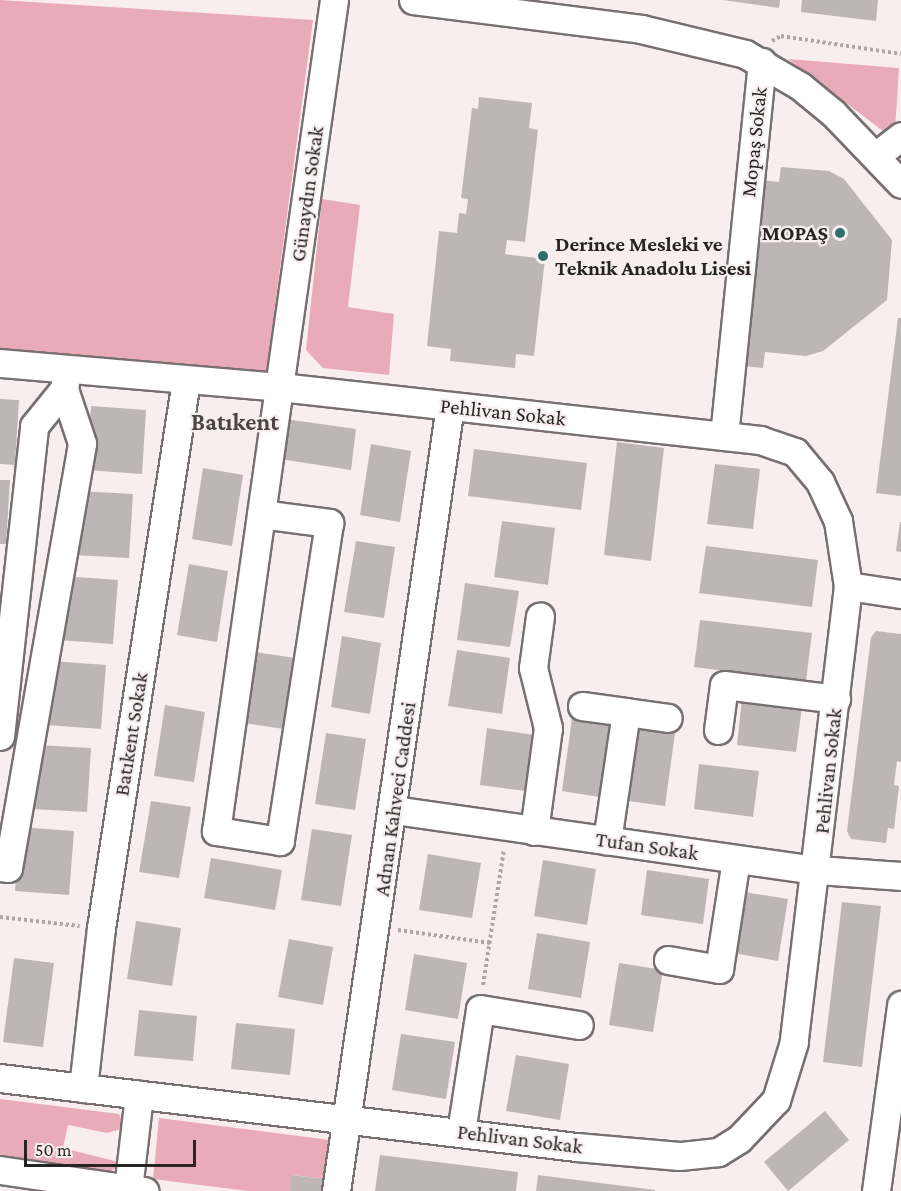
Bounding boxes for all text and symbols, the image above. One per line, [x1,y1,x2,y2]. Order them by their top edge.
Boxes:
street label: Mopaş Sokak [736,86,772,198]
street label: Günaydın Sokak [285,125,329,263]
place label: MOPAŞ [762,220,828,246]
marker: MOPAŞ [833,226,847,240]
place label: Derince Mesleki ve Teknik Anadolu Lisesi [555,231,751,281]
marker: Derince Mesleki ve Teknik Anadolu Lisesi [536,249,550,263]
street label: Pehlivan Sokak [439,393,567,431]
district label: Batıkent [191,408,279,436]
street label: Batıkent Sokak [109,670,153,798]
street label: Adnan Kahveci Caddesi [369,700,421,898]
street label: Pehlivan Sokak [809,707,847,835]
street label: Tufan Sokak [594,826,700,866]
street label: Pehlivan Sokak [456,1119,584,1159]
scale bar [27,1128,200,1166]
text: 50 m [35,1140,72,1160]

